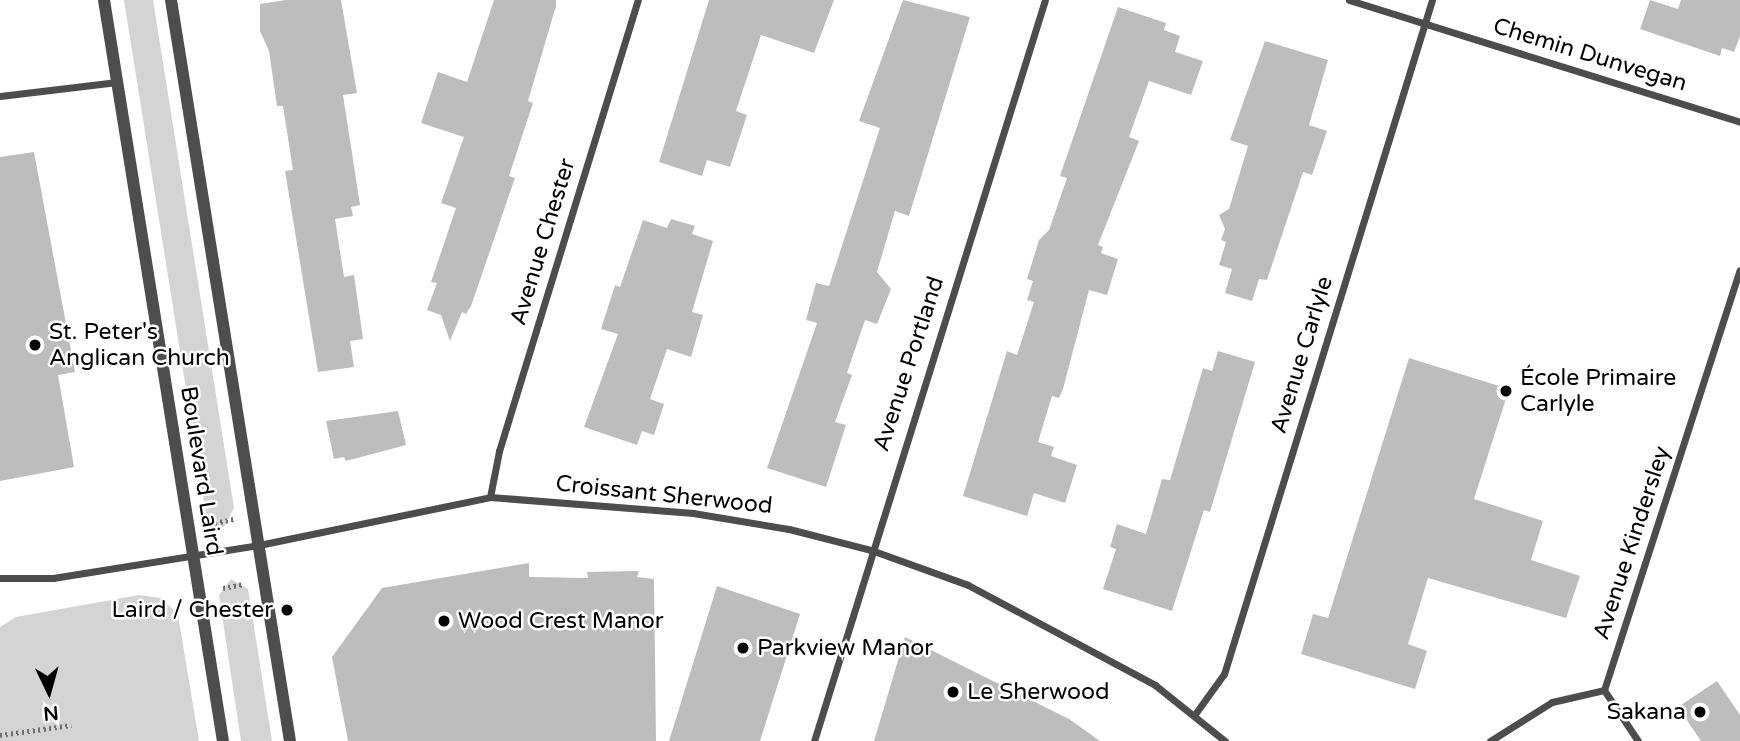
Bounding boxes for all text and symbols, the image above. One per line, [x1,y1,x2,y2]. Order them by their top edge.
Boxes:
street label: Chemin Dunvegan [1490,12,1690,98]
street label: Avenue Chester [505,155,581,329]
street label: Avenue Portland [868,273,950,455]
street label: Avenue Carlyle [1265,273,1339,437]
place label: St. Peter's Anglican Church [49,318,230,372]
marker: St. Peter's Anglican Church [27,337,43,353]
place label: École Primaire Carlyle [1520,364,1676,418]
marker: École Primaire Carlyle [1498,383,1514,399]
street label: Boulevard Laird [174,384,228,558]
street label: Avenue Kindersley [1588,443,1676,643]
street label: Croissant Sherwood [554,470,774,520]
place label: Laird / Chester [112,596,273,624]
marker: Laird / Chester [279,602,295,618]
place label: Wood Crest Manor [458,607,664,635]
marker: Wood Crest Manor [436,613,452,629]
place label: Parkview Manor [757,634,933,662]
marker: Parkview Manor [735,640,751,656]
north arrow [14,657,84,727]
place label: Le Sherwood [967,678,1110,706]
marker: Le Sherwood [945,684,961,700]
place label: Sakana [1607,698,1686,726]
text: N [42,701,59,725]
marker: Sakana [1692,704,1708,720]

